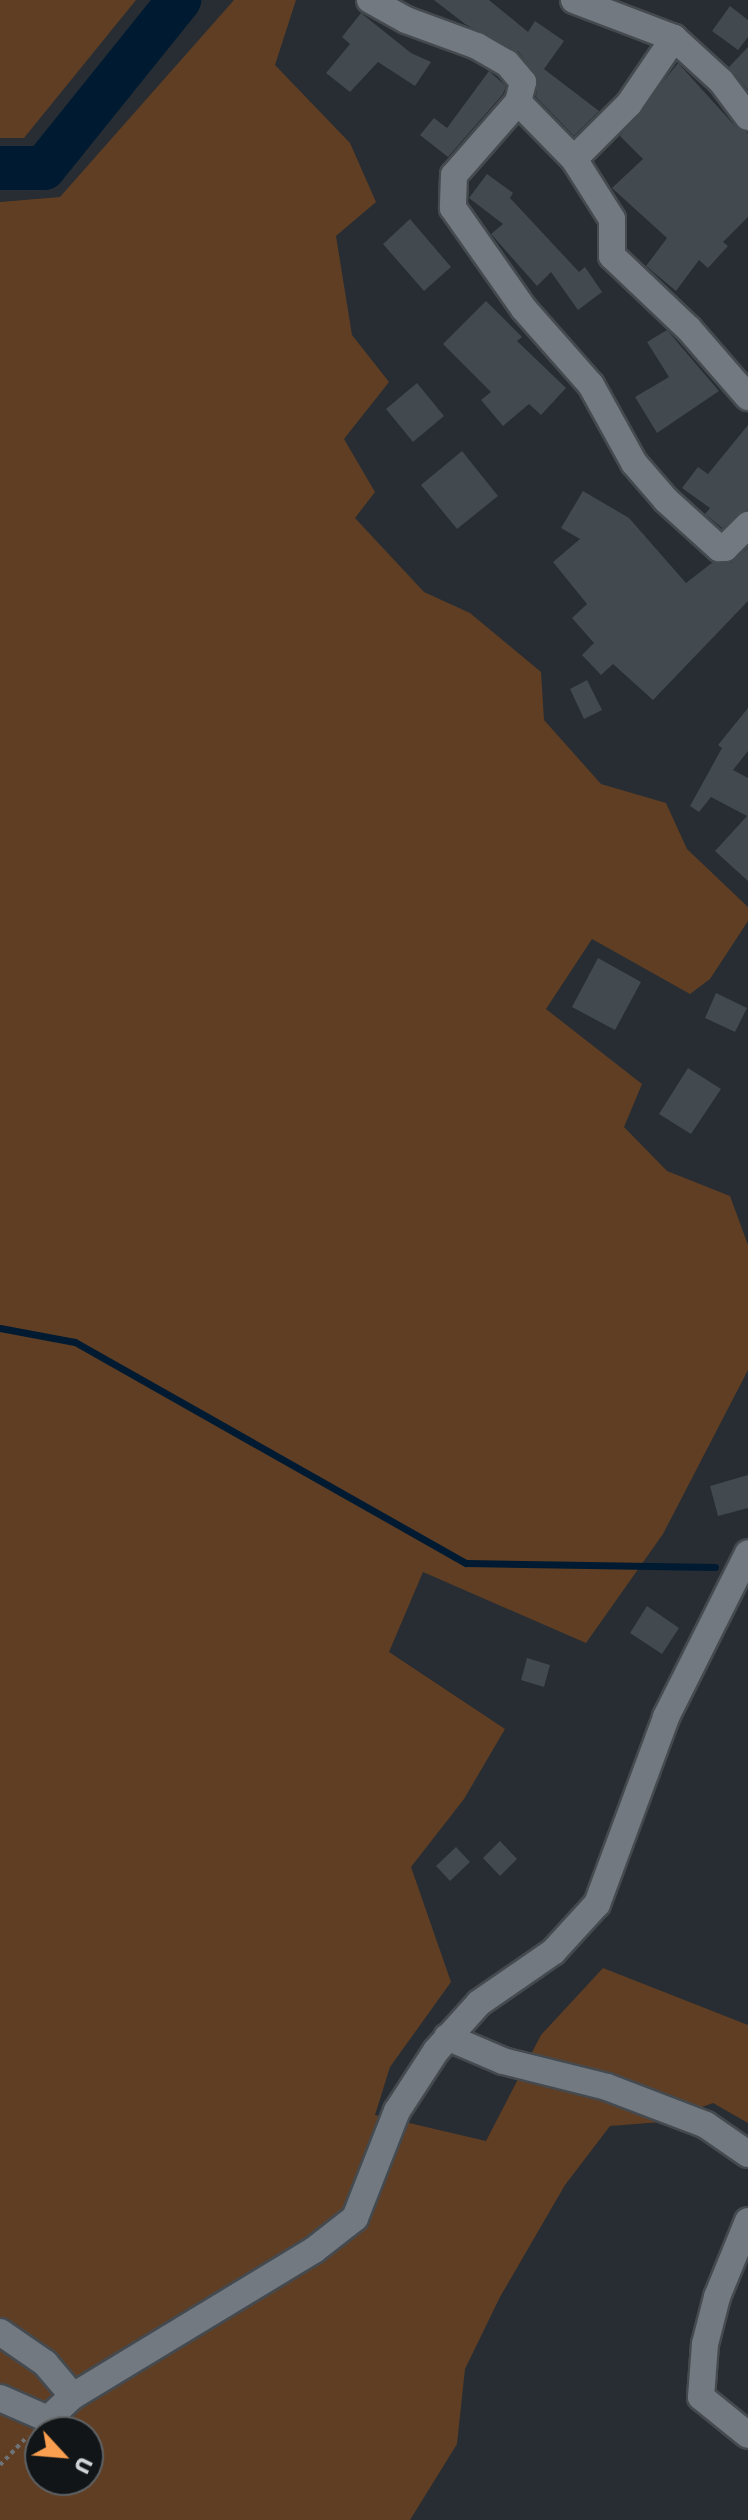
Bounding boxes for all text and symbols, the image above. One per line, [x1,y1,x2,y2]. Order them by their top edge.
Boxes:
north arrow [24,2416,104,2496]
text: U [66,2452,102,2480]

